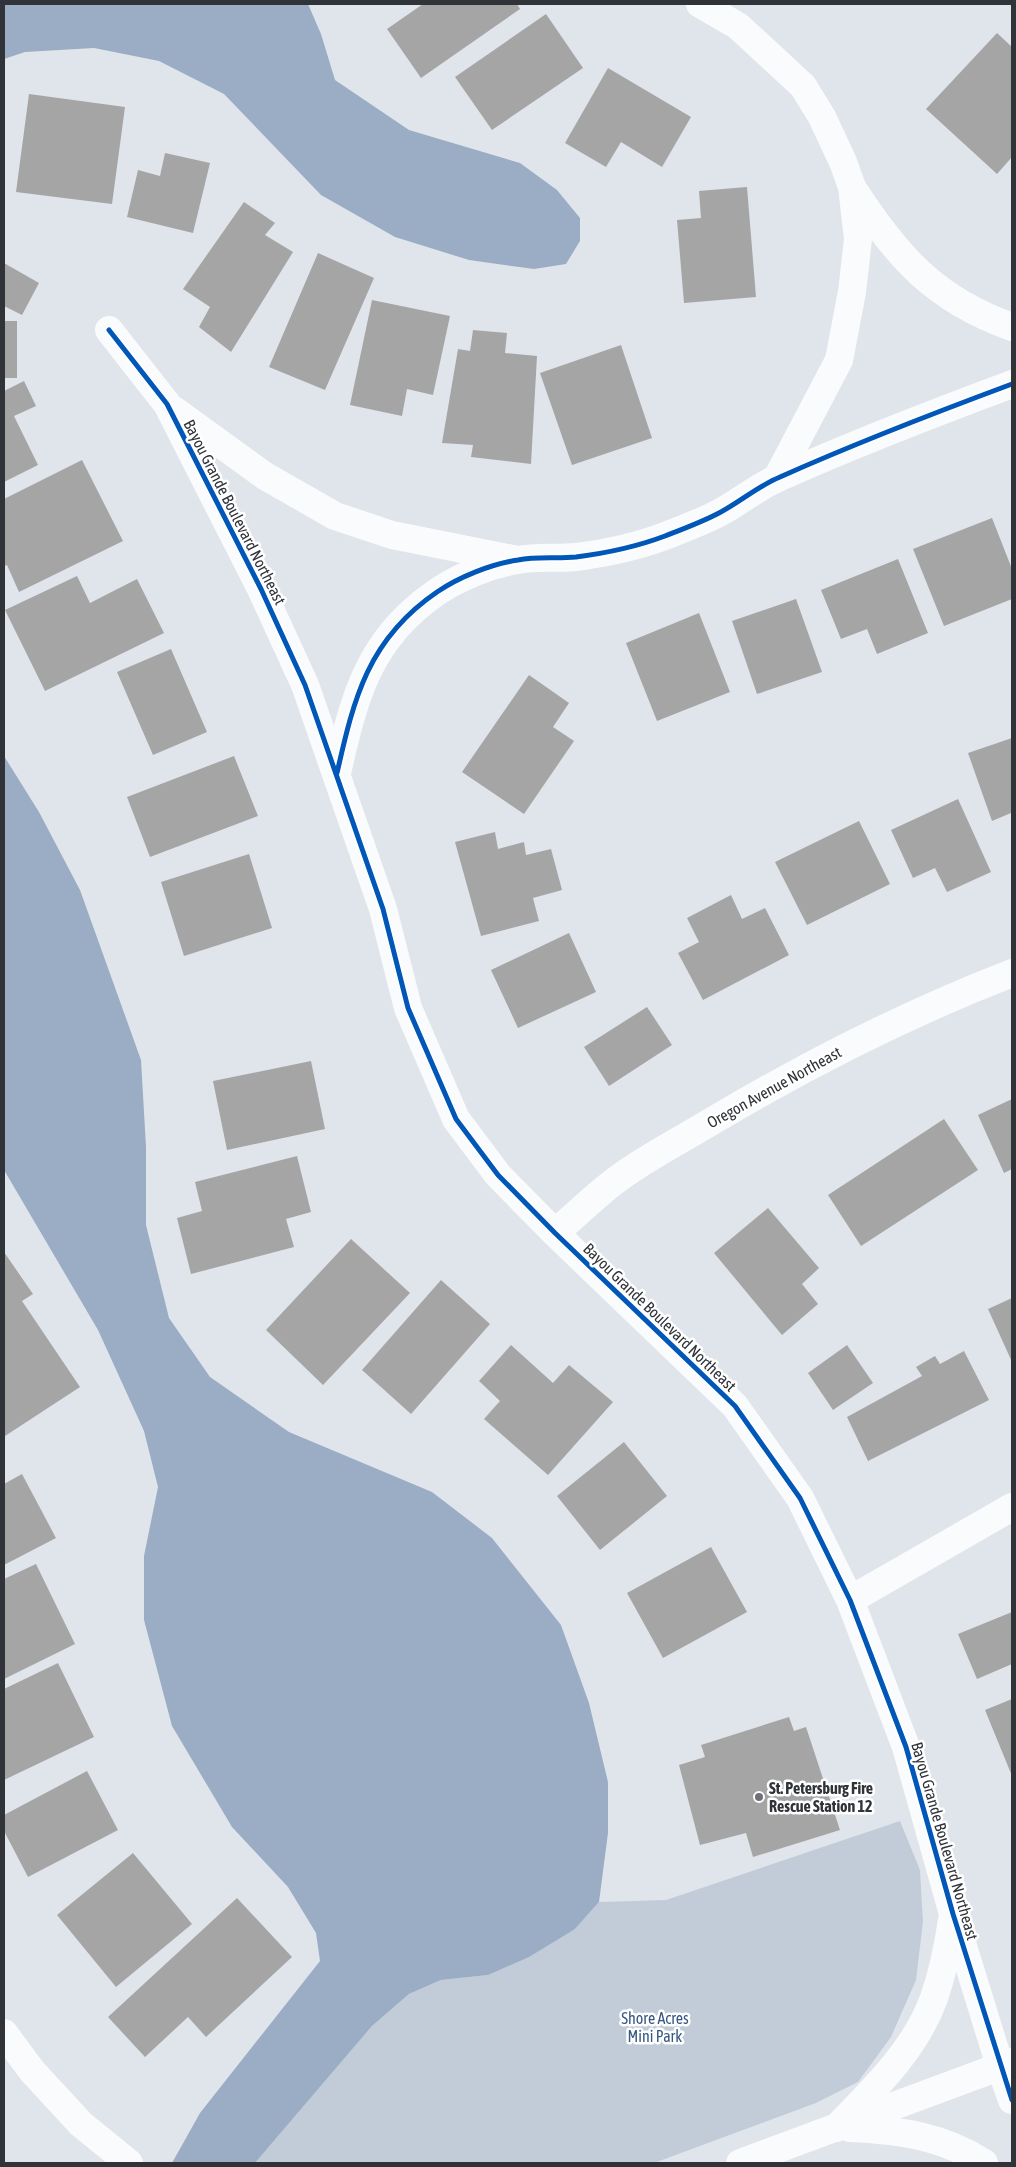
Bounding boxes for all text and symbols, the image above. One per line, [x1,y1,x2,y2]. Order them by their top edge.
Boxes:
street label: Bayou Grande Boulevard Northeast [179,416,290,608]
street label: Oregon Avenue Northeast [704,1042,845,1132]
street label: Bayou Grande Boulevard Northeast [579,1239,740,1396]
street label: Bayou Grande Boulevard Northeast [907,1740,982,1943]
place label: St. Petersburg Fire Rescue Station 12 [769,1779,873,1815]
marker: St. Petersburg Fire Rescue Station 12 [753,1791,765,1803]
park label: Shore Acres Mini Park [621,2009,689,2045]

